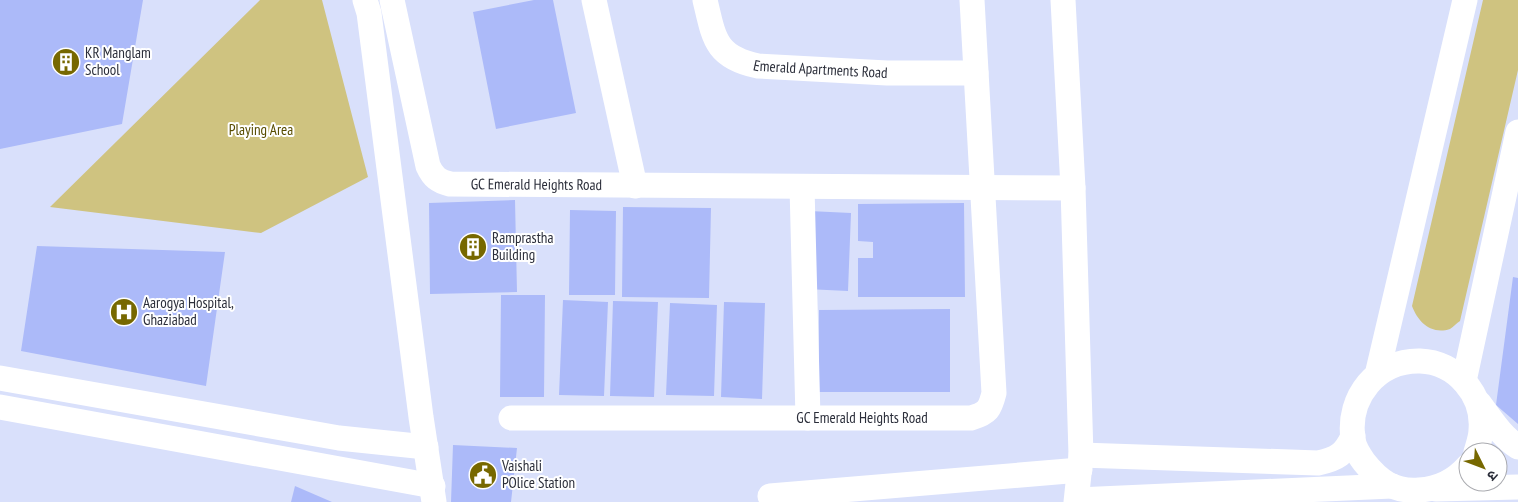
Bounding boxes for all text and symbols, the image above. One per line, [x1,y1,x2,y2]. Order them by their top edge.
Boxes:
place label: KR Manglam School [85,43,151,79]
building icon: KR Manglam School [51,47,81,77]
street label: Emerald Apartments Road [752,55,888,82]
park label: Playing Area [229,120,293,139]
street label: GC Emerald Heights Road [471,174,602,194]
place label: Ramprastha Building [492,228,553,264]
building icon: Ramprastha Building [458,232,488,262]
place label: Aarogya Hospital, Ghaziabad [143,293,234,329]
hospital icon: Aarogya Hospital, Ghaziabad [109,297,139,327]
street label: GC Emerald Heights Road [796,408,928,427]
north arrow [1458,442,1508,492]
place label: Vaishali POlice Station [501,456,575,492]
public building icon: Vaishali POlice Station [468,460,498,490]
text: उ [1483,467,1502,485]

